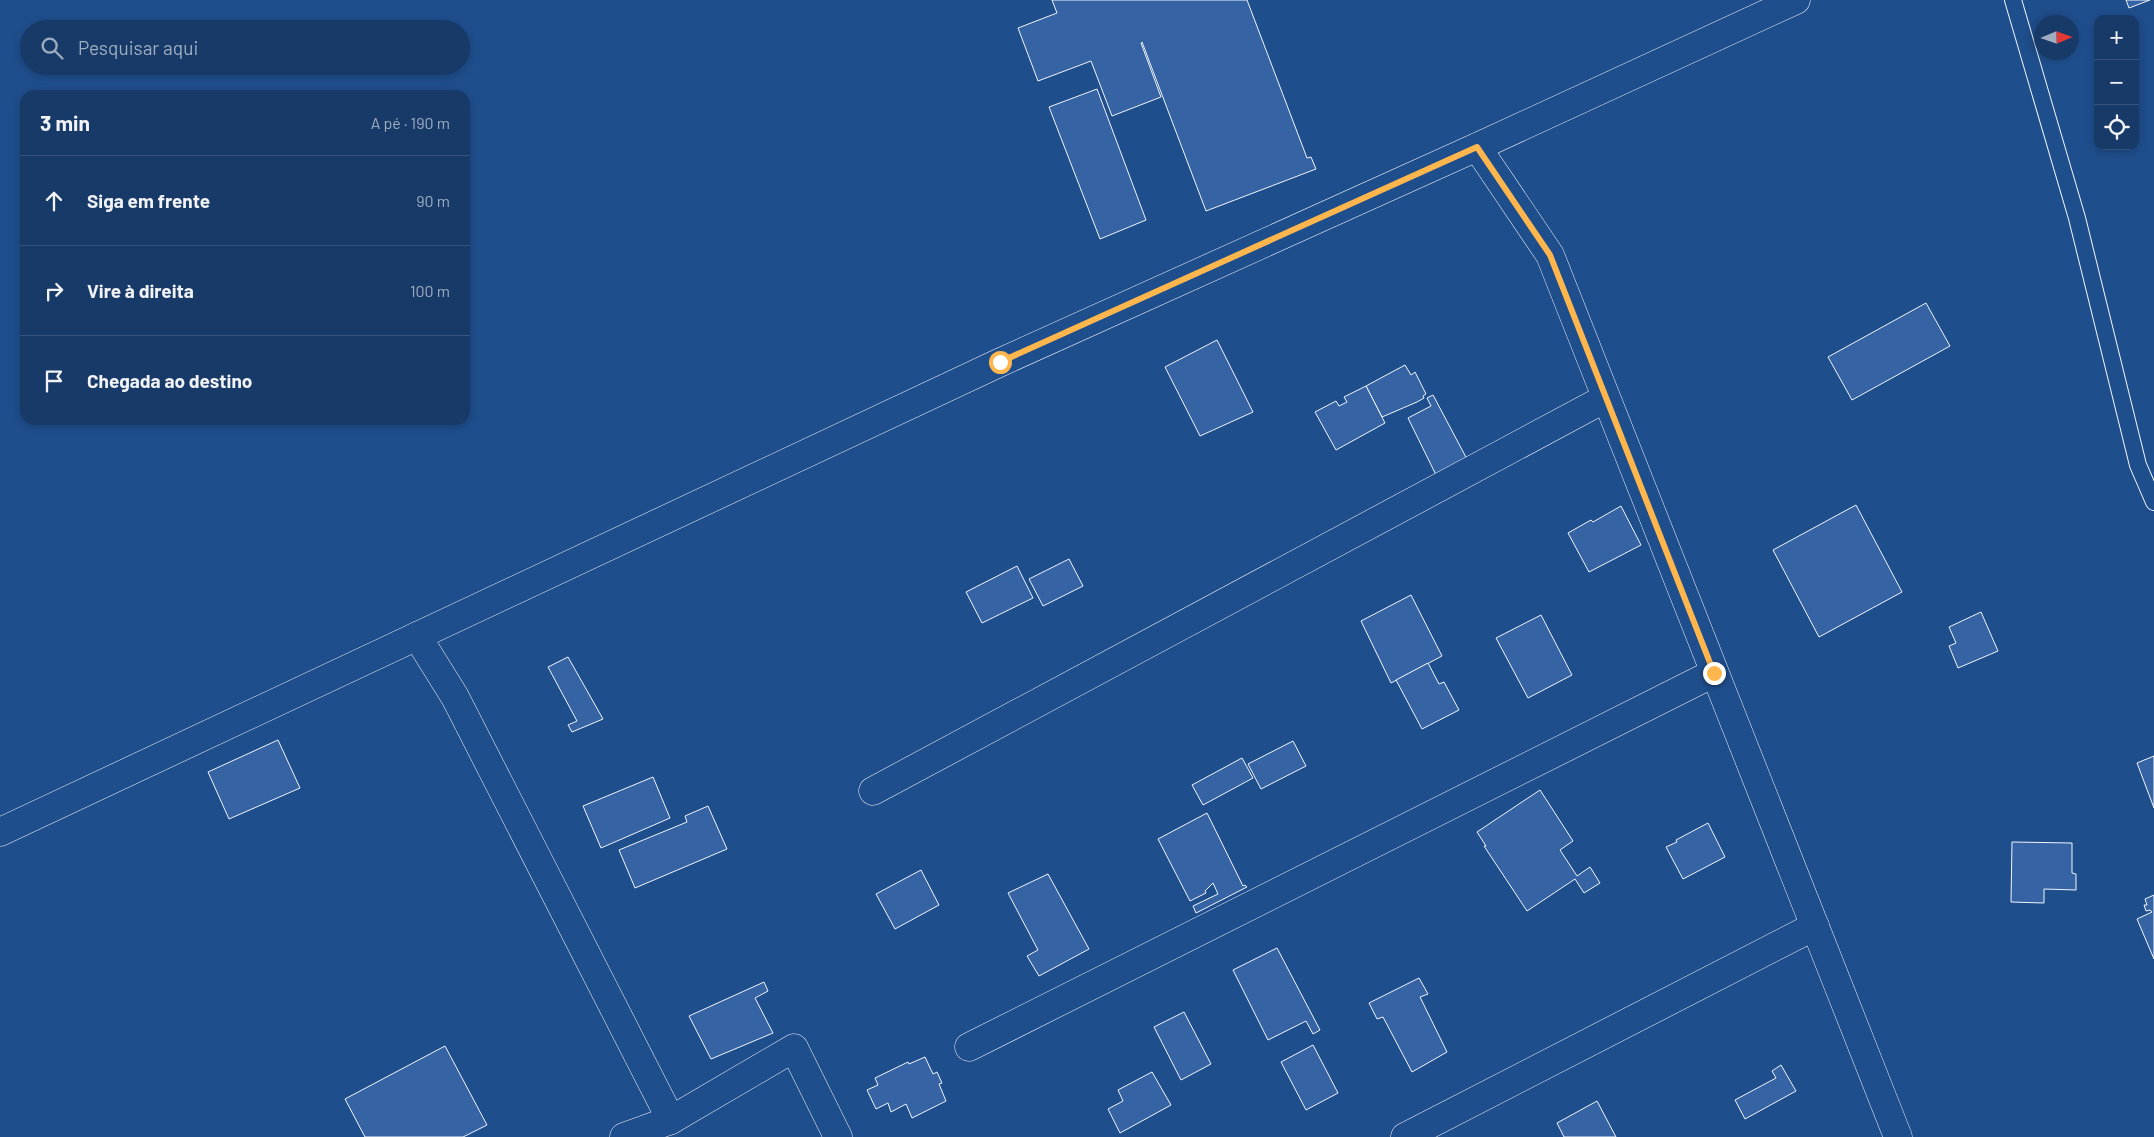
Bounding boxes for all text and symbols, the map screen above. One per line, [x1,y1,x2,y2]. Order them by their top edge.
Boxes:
north arrow [2034,15,2079,60]
map controls [2094,15,2139,150]
button: + [2094,15,2139,60]
search box [20,20,470,75]
icon: search [38,34,66,62]
text: Pesquisar aqui [78,36,198,59]
button: − [2094,60,2139,105]
button: locate [2094,105,2139,150]
text: 3 min [40,110,90,135]
text: A pé · 190 m [371,113,450,132]
icon: ahead [40,187,68,215]
text: Siga em frente [87,189,210,212]
text: 90 m [416,191,450,210]
icon: right [40,277,68,305]
text: Vire à direita [87,279,194,302]
text: 100 m [410,281,450,300]
route start [989,351,1012,374]
icon: arrive [40,367,68,395]
text: Chegada ao destino [87,369,252,392]
route end [1703,662,1726,685]

